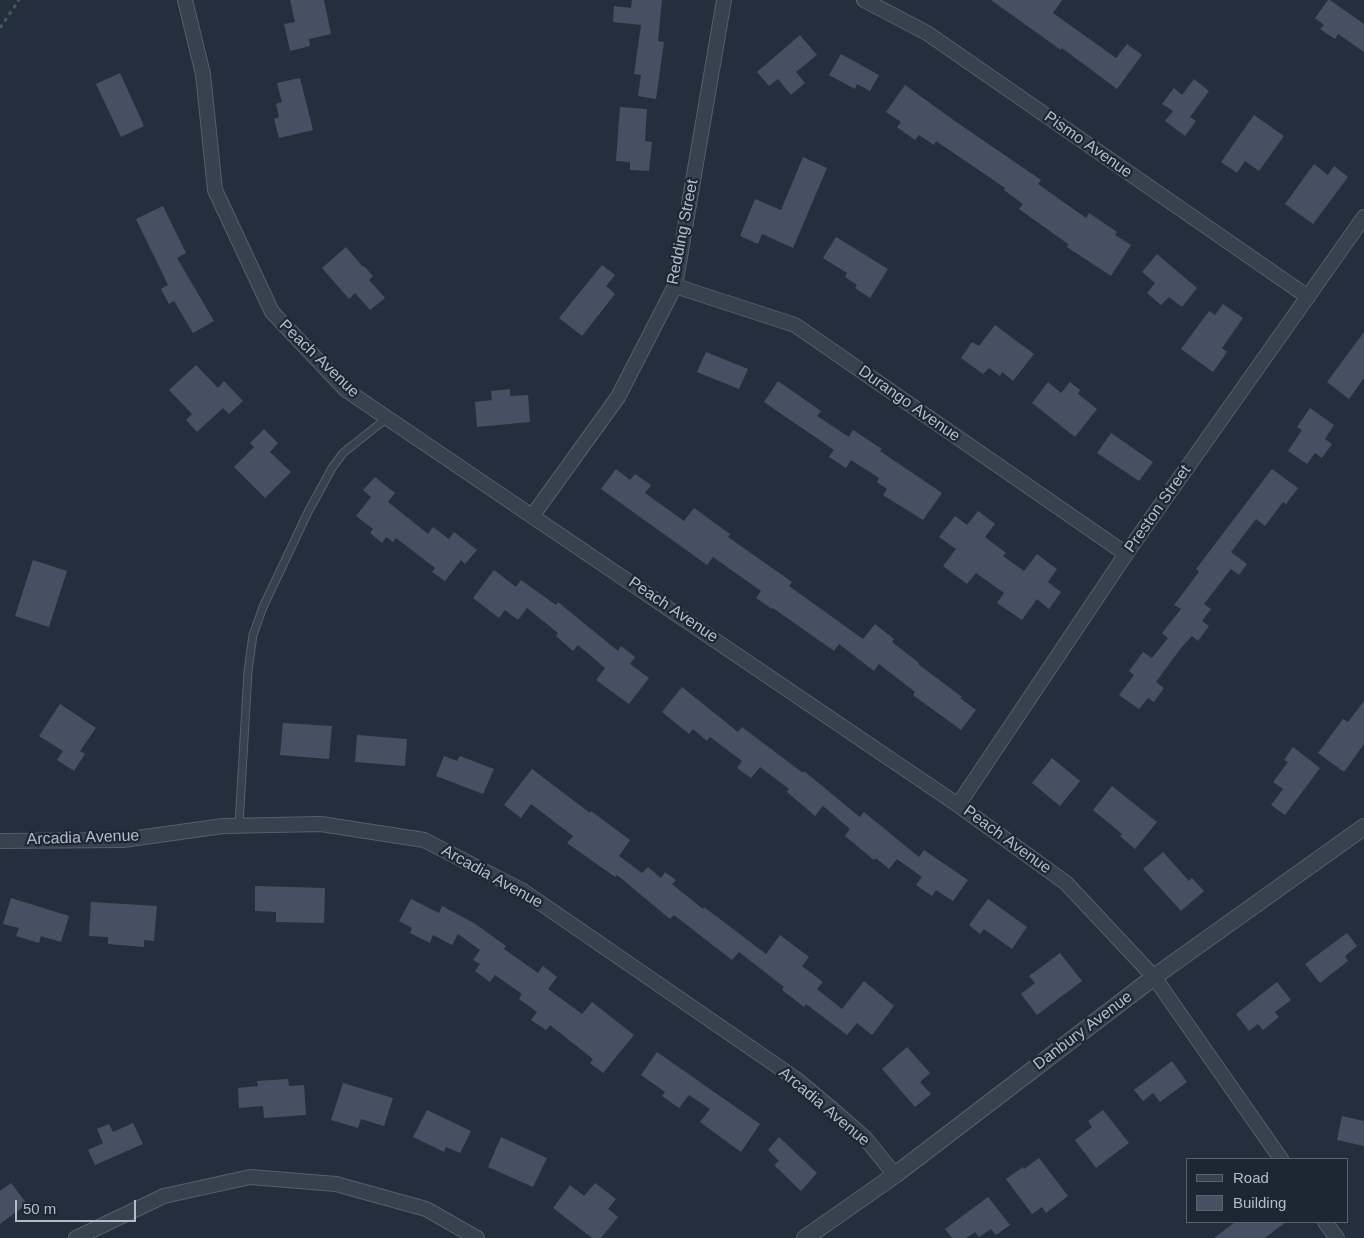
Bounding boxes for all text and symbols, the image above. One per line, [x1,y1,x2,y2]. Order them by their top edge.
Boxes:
street label: Pismo Avenue [1040,108,1136,182]
street label: Redding Street [663,178,703,286]
street label: Peach Avenue [275,316,363,402]
street label: Durango Avenue [854,362,964,446]
street label: Preston Street [1121,462,1195,556]
street label: Peach Avenue [625,573,721,647]
street label: Peach Avenue [959,802,1055,878]
street label: Arcadia Avenue [26,826,140,850]
street label: Arcadia Avenue [438,841,546,913]
street label: Danbury Avenue [1030,988,1136,1074]
street label: Arcadia Avenue [775,1063,873,1151]
legend [1186,1158,1349,1223]
text: Road [1233,1169,1269,1186]
scale bar [18,1190,139,1222]
text: Building [1233,1194,1286,1211]
text: 50 m [23,1200,56,1217]

